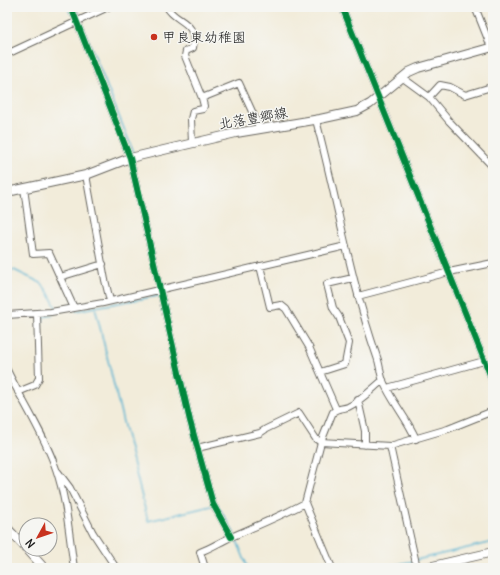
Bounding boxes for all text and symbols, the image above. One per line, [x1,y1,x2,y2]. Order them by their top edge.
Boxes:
place label: 甲良東幼稚園 [162,28,246,46]
marker: 甲良東幼稚園 [149,32,159,42]
street label: 北落豊郷線 [217,103,289,133]
north arrow [18,517,58,557]
text: N [23,536,38,551]

